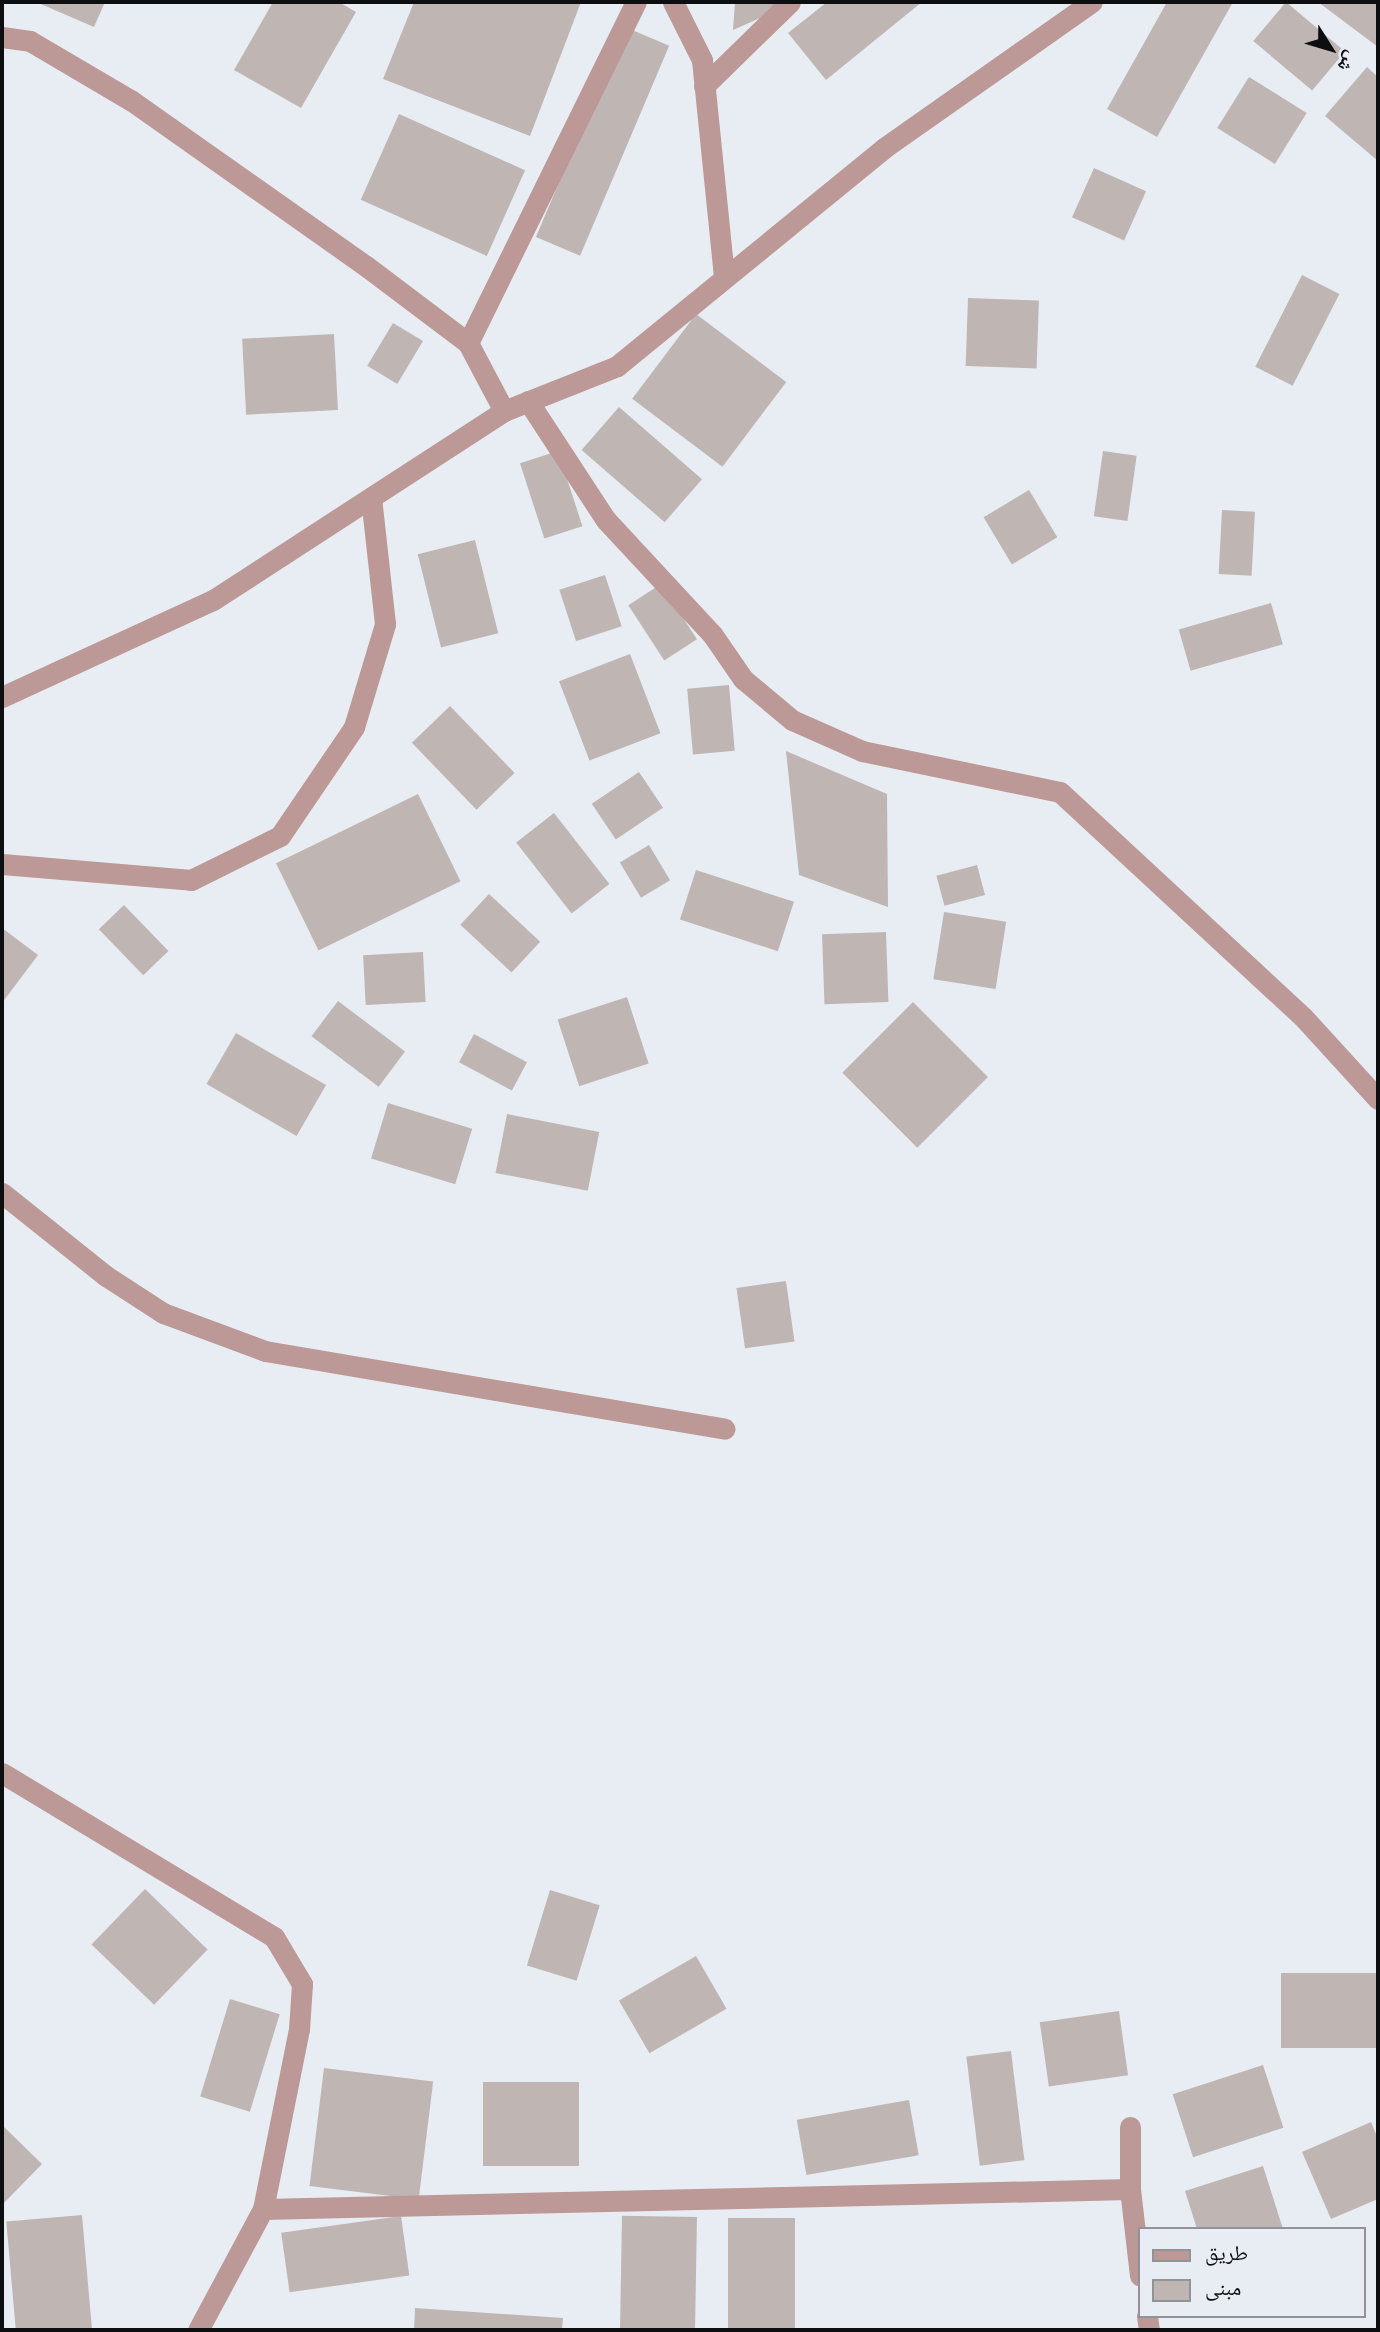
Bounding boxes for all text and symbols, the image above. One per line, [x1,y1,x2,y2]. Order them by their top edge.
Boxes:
north arrow [1296,14,1366,84]
text: ش [1333,47,1363,77]
legend [1138,2227,1366,2318]
text: طريق [1205,2240,1248,2266]
text: مبنى [1205,2275,1241,2301]

